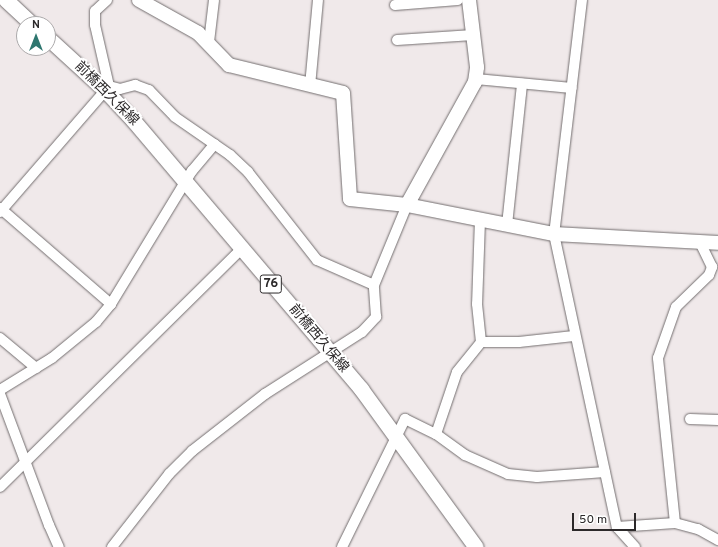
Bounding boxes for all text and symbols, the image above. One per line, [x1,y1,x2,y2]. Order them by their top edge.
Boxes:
north arrow [16,16,56,56]
text: N [32,18,40,32]
street label: 前橋西久保線 [70,58,142,130]
road number: 76 [259,273,283,295]
street label: 前橋西久保線 [285,301,351,377]
scale bar [574,505,638,531]
text: 50 m [579,512,607,528]

